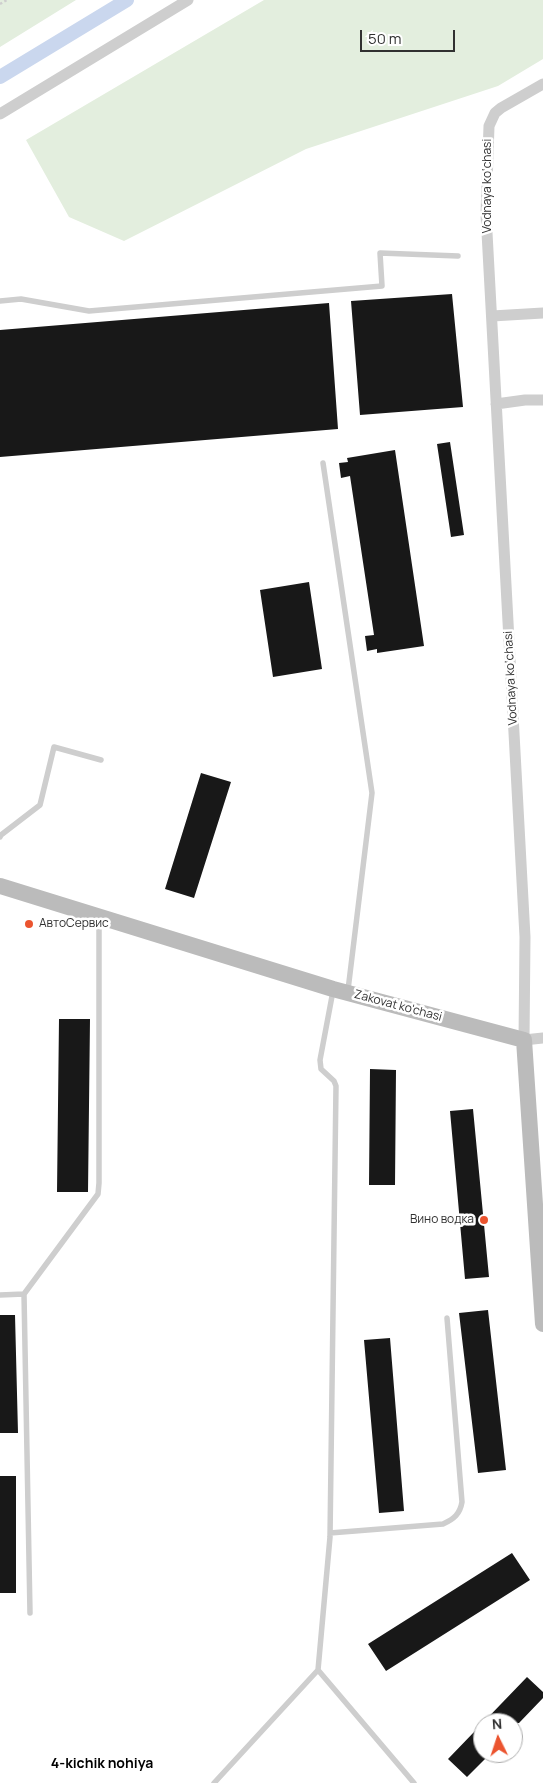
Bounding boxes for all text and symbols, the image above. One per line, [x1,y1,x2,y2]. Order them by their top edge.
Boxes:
scale bar [363,20,458,52]
text: 50 m [368,28,402,49]
street label: Vodnaya ko‘chasi [481,139,495,233]
street label: Vodnaya ko‘chasi [501,630,521,726]
place label: АвтоСервис [39,917,109,931]
marker: АвтоСервис [23,918,35,930]
street label: Zakovat ko'chasi [353,987,443,1025]
place label: Вино водка [410,1213,474,1227]
marker: Вино водка [478,1214,490,1226]
north arrow [473,1713,523,1763]
text: N [491,1714,503,1733]
district label: 4-kichik nohiya [51,1756,153,1772]

